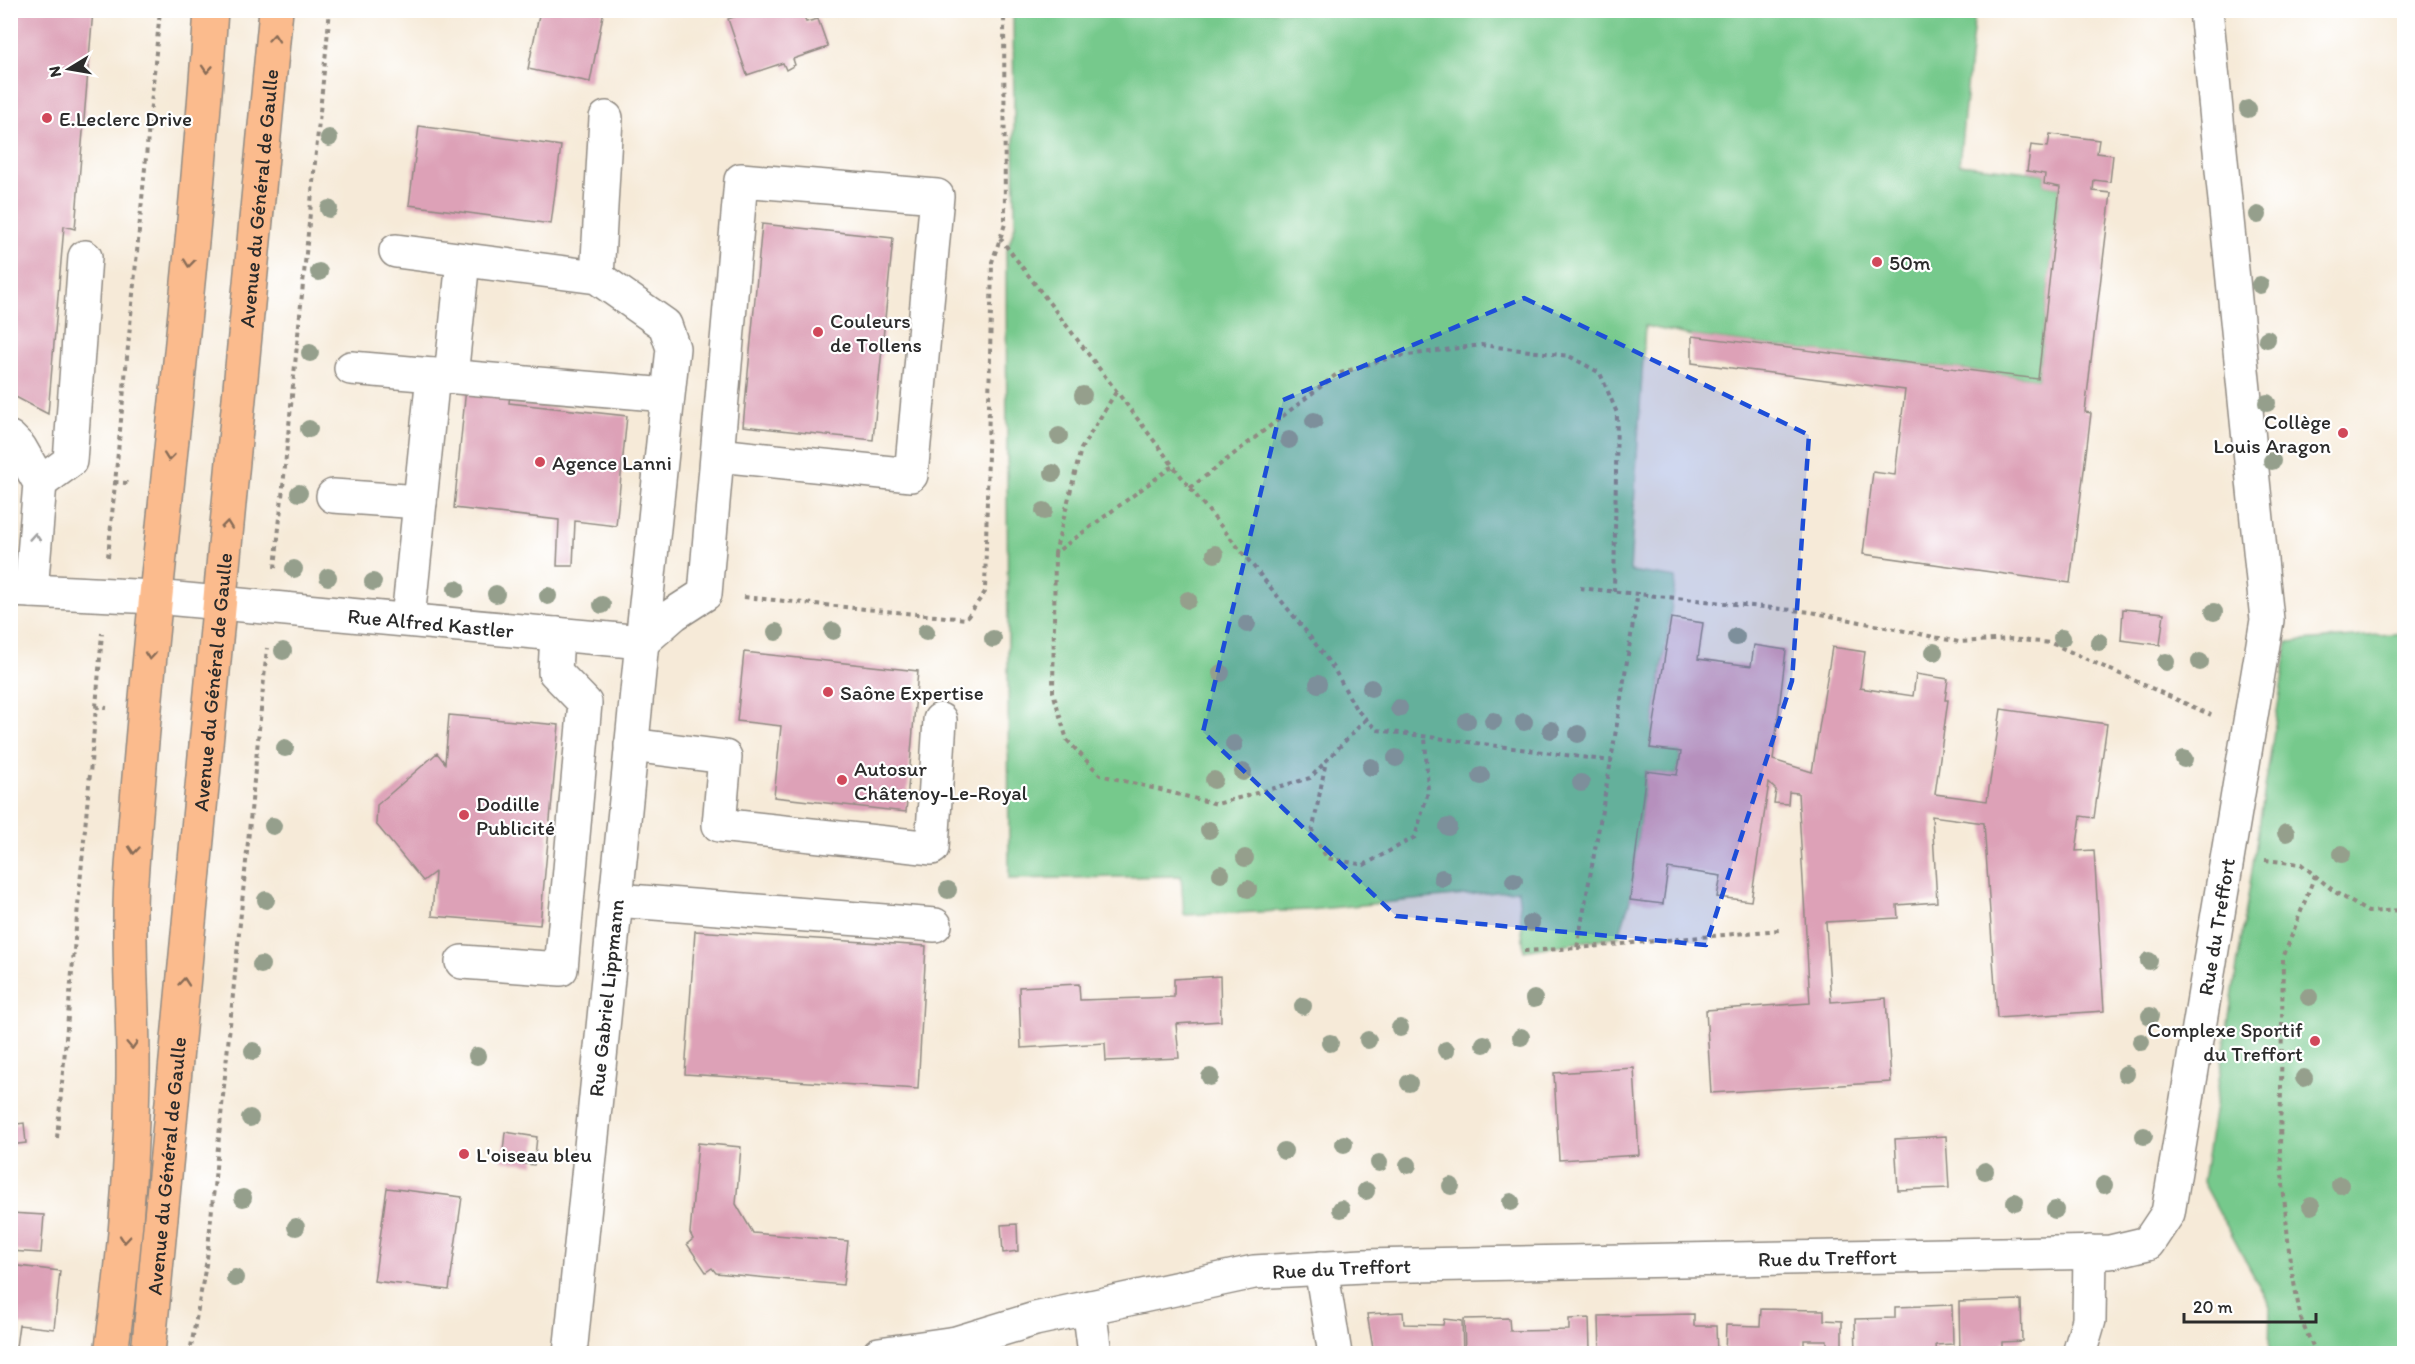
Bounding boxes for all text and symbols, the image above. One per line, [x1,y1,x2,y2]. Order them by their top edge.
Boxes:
one-way arrow [267,33,280,43]
north arrow [39,39,99,99]
one-way arrow [201,64,214,73]
text: N [44,65,65,79]
street label: Avenue du Général de Gaulle [233,68,283,329]
place label: E.Leclerc Drive [59,106,192,131]
marker: E.Leclerc Drive [40,111,54,125]
place label: 50m [1889,250,1931,275]
marker: 50m [1870,255,1884,269]
one-way arrow [183,258,196,268]
place label: Couleurs de Tollens [830,308,922,357]
marker: Couleurs de Tollens [811,325,825,339]
place label: Collège Louis Aragon [2213,409,2331,458]
marker: Collège Louis Aragon [2336,426,2350,440]
place label: Agence Lanni [552,450,672,475]
one-way arrow [163,452,176,462]
marker: Agence Lanni [533,455,547,469]
one-way arrow [221,520,233,529]
one-way arrow [29,533,42,542]
street label: Avenue du Général de Gaulle [187,552,237,812]
street label: Rue Alfred Kastler [347,602,515,643]
one-way arrow [144,651,157,660]
place label: Saône Expertise [840,680,984,705]
marker: Saône Expertise [821,685,835,699]
place label: Autosur Châtenoy-Le-Royal [854,756,1028,805]
marker: Autosur Châtenoy-Le-Royal [835,773,849,787]
place label: Dodille Publicité [476,791,555,840]
marker: Dodille Publicité [457,808,471,822]
one-way arrow [128,845,141,854]
street label: Rue du Treffort [2192,856,2240,997]
street label: Rue Gabriel Lippmann [583,898,629,1098]
one-way arrow [177,977,190,986]
place label: Complexe Sportif du Treffort [2147,1017,2303,1066]
marker: Complexe Sportif du Treffort [2308,1034,2322,1048]
street label: Avenue du Général de Gaulle [141,1035,191,1296]
one-way arrow [126,1040,139,1049]
place label: L'oiseau bleu [476,1142,592,1167]
marker: L'oiseau bleu [457,1147,471,1161]
one-way arrow [119,1235,132,1244]
street label: Rue du Treffort [1758,1243,1897,1271]
street label: Rue du Treffort [1271,1253,1411,1283]
scale bar [2184,1286,2316,1324]
text: 20 m [2193,1296,2233,1318]

